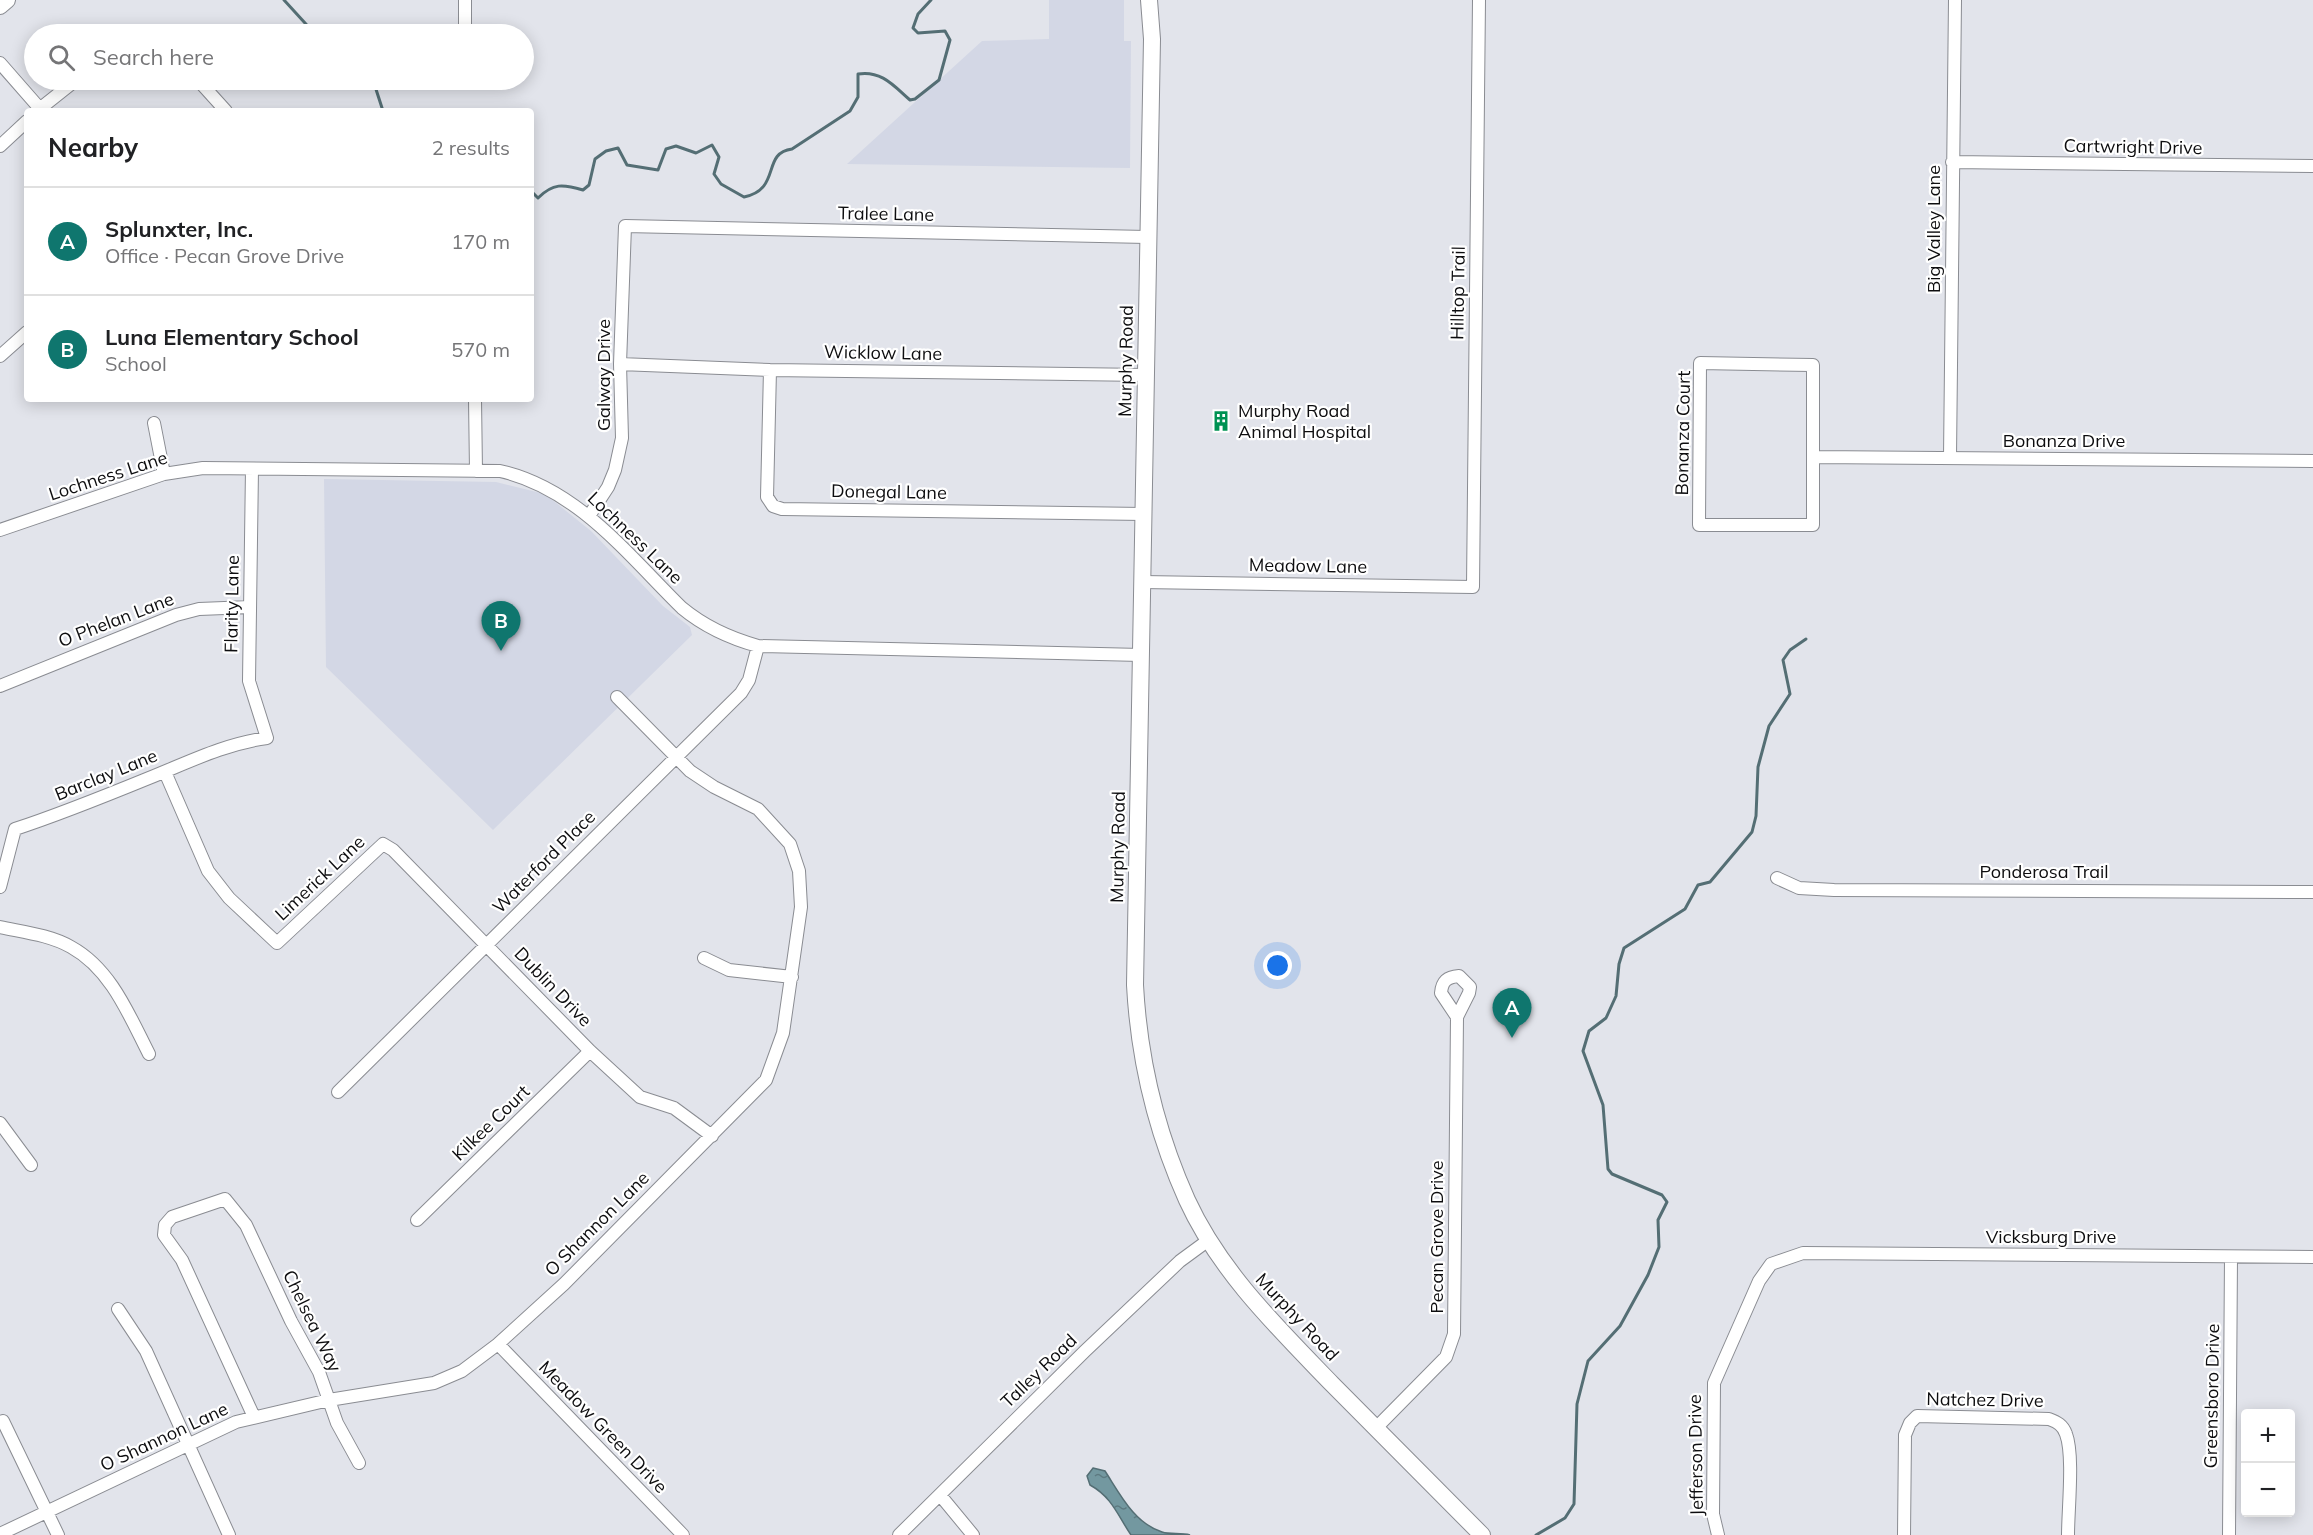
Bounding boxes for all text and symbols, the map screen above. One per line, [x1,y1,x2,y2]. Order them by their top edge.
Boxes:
search box [24,24,534,90]
icon: search [45,41,78,74]
text: Search here [93,43,214,71]
text: Nearby [48,131,138,164]
street label: Cartwright Drive [2064,134,2202,159]
text: 2 results [432,135,510,160]
street label: Big Valley Lane [1922,165,1945,293]
street label: Tralee Lane [838,201,934,226]
text: Splunxter, Inc. [105,215,253,243]
text: A [60,229,75,254]
text: 170 m [451,229,510,254]
text: Office · Pecan Grove Drive [105,243,344,268]
street label: Hilltop Trail [1445,246,1470,340]
street label: Murphy Road [1113,305,1138,417]
street label: Galway Drive [592,319,615,431]
text: Luna Elementary School [105,323,359,351]
text: B [61,337,74,362]
text: 570 m [451,337,510,362]
street label: Wicklow Lane [824,340,942,365]
text: School [105,351,167,376]
street label: Bonanza Court [1670,370,1695,496]
place label: Murphy Road Animal Hospital [1238,399,1371,443]
building icon: Murphy Road Animal Hospital [1209,409,1233,433]
street label: Bonanza Drive [2003,429,2125,452]
street label: Lochness Lane [46,446,170,506]
street label: Donegal Lane [831,479,947,504]
street label: Lochness Lane [583,487,688,589]
street label: Meadow Lane [1249,553,1367,578]
street label: Flarity Lane [219,555,244,653]
street label: O Phelan Lane [55,587,177,652]
pin: B [482,602,520,651]
street label: Barclay Lane [51,744,160,806]
street label: Murphy Road [1105,791,1130,903]
street label: Waterford Place [487,805,600,918]
street label: Limerick Lane [270,830,369,925]
street label: Ponderosa Trail [1979,860,2109,883]
street label: Dublin Drive [510,942,597,1031]
your location [1263,951,1292,980]
pin: A [1492,988,1532,1038]
street label: Kilkee Court [447,1080,534,1165]
street label: Pecan Grove Drive [1425,1160,1448,1314]
street label: O Shannon Lane [539,1166,654,1281]
street label: Vicksburg Drive [1986,1225,2116,1248]
street label: Chelsea Way [278,1266,347,1376]
street label: Murphy Road [1251,1268,1344,1365]
street label: Greensboro Drive [2199,1324,2224,1468]
street label: Talley Road [996,1329,1082,1413]
street label: Meadow Green Drive [534,1356,672,1498]
street label: Natchez Drive [1926,1387,2044,1412]
street label: Jefferson Drive [1683,1394,1708,1516]
street label: O Shannon Lane [96,1397,232,1476]
map controls [2241,1409,2295,1517]
button: + [2241,1409,2295,1463]
button: − [2241,1463,2295,1517]

